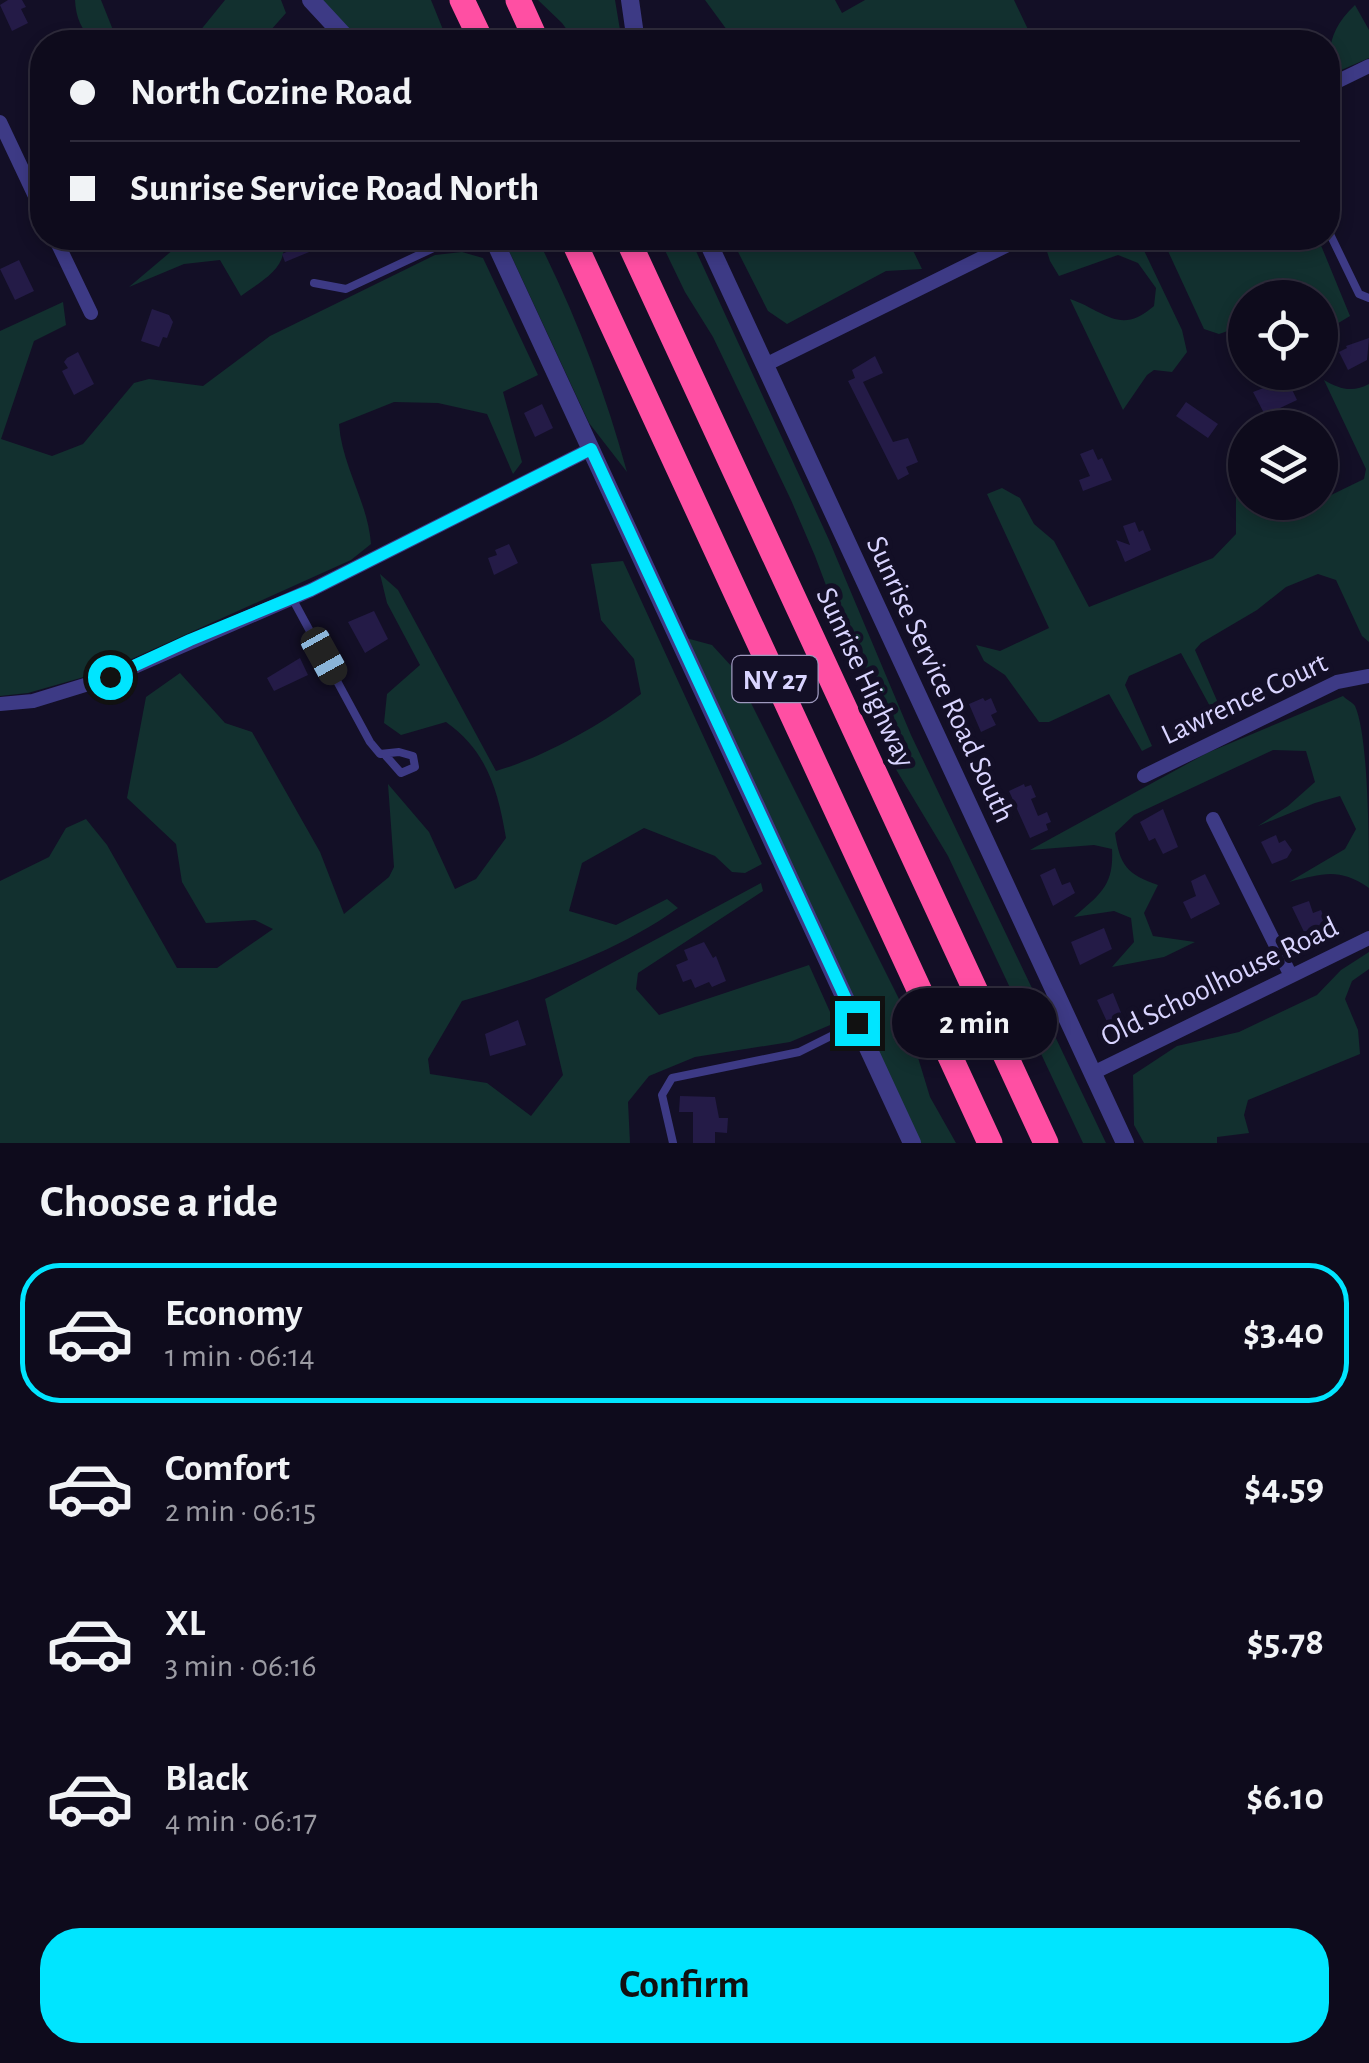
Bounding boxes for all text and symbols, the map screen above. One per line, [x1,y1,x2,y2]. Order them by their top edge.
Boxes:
text: North Cozine Road [130,74,412,112]
text: Sunrise Service Road North [130,170,539,208]
map controls [1228,280,1338,520]
button: locate [1228,280,1338,390]
button: layers [1228,410,1338,520]
street label: Sunrise Service Road South [861,532,1020,827]
street label: Sunrise Highway [810,583,920,772]
car [296,622,352,690]
street label: Lawrence Court [1157,647,1332,750]
route start [88,655,133,700]
road number: NY 27 [732,656,818,702]
street label: Old Schoolhouse Road [1096,911,1343,1052]
callout: 2 min [892,988,1057,1058]
route end [835,1001,880,1046]
text: 2 min [939,1007,1010,1039]
text: Choose a ride [40,1180,278,1225]
icon: car [45,1288,135,1378]
text: Economy [165,1295,303,1333]
text: $3.40 [1243,1314,1324,1352]
text: 1 min · 06:14 [165,1340,315,1372]
icon: car [45,1443,135,1533]
text: Comfort [165,1450,290,1488]
text: $4.59 [1244,1469,1324,1507]
text: 2 min · 06:15 [165,1495,316,1527]
icon: car [45,1598,135,1688]
text: XL [165,1605,205,1643]
text: $5.78 [1247,1624,1324,1662]
text: 3 min · 06:16 [165,1650,317,1682]
icon: car [45,1753,135,1843]
text: Black [165,1760,249,1798]
text: $6.10 [1246,1779,1324,1817]
text: 4 min · 06:17 [165,1805,317,1837]
button: Confirm [40,1928,1329,2043]

